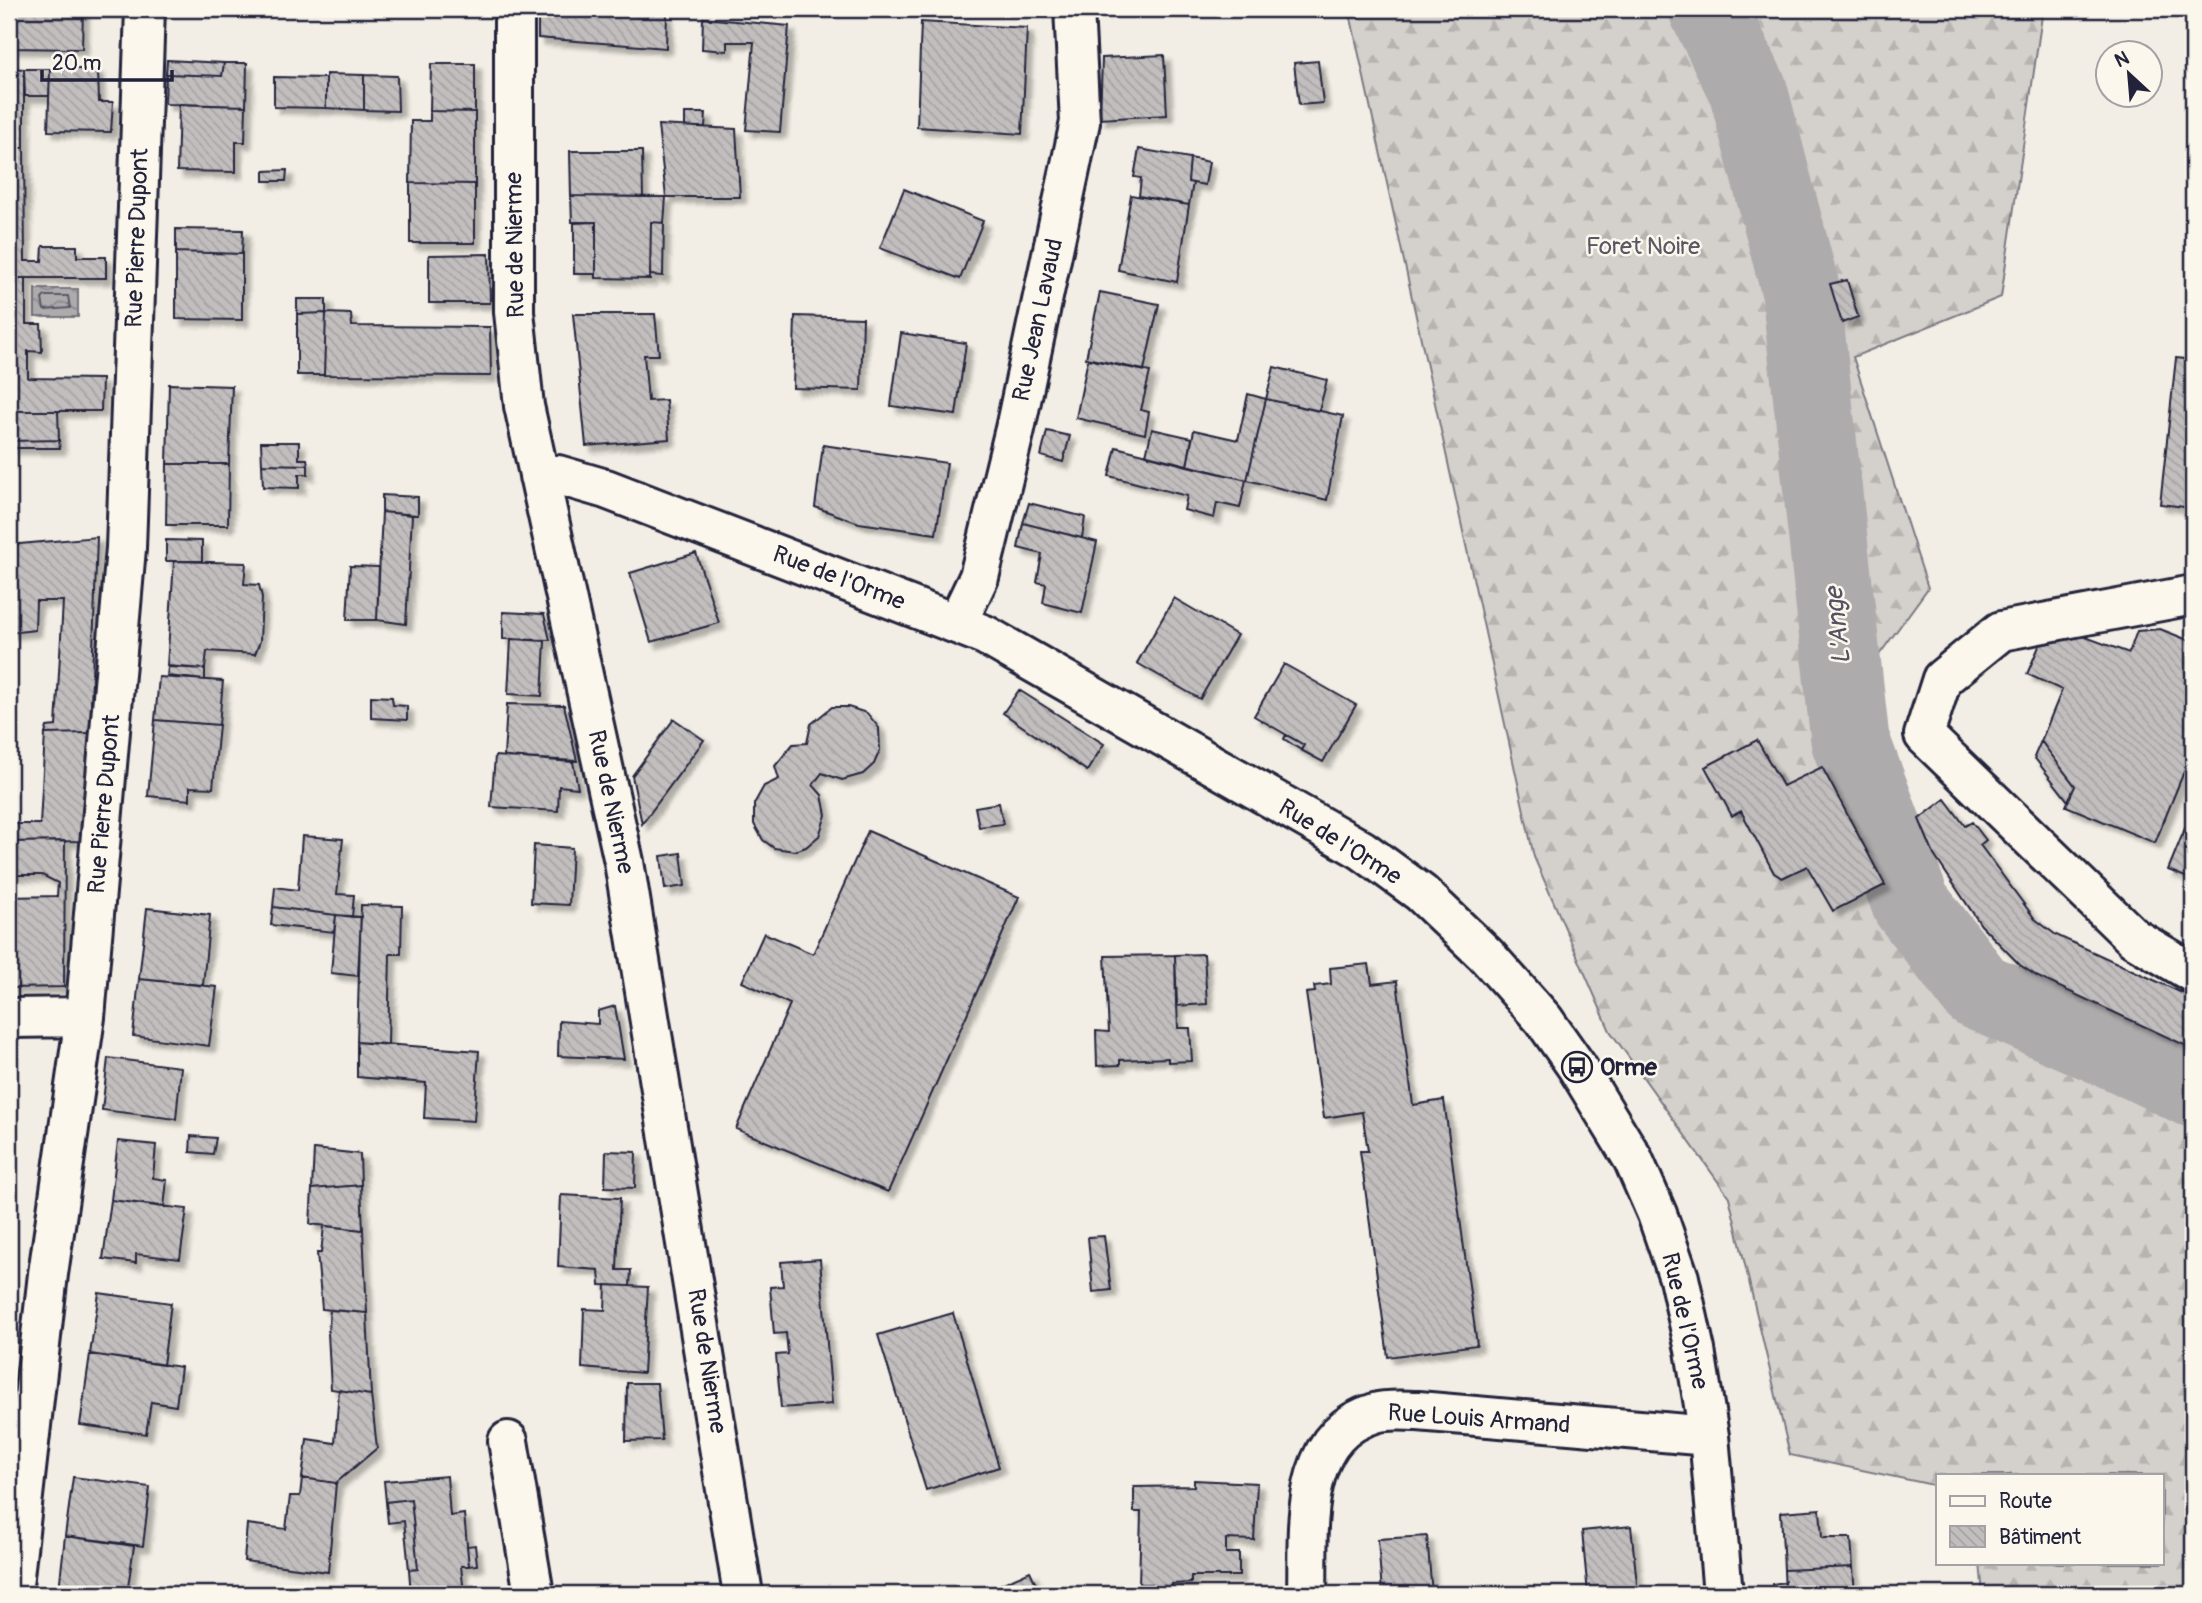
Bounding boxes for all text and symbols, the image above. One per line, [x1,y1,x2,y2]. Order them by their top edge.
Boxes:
scale bar [42,38,172,82]
north arrow [2094,38,2164,108]
text: N [2111,46,2133,73]
text: 20 m [52,50,101,77]
street label: Rue Pierre Dupont [119,147,155,328]
street label: Rue de Nierme [499,172,531,318]
park label: Foret Noire [1586,232,1700,261]
street label: Rue Jean Lavaud [1007,236,1069,404]
street label: Rue de l'Orme [769,539,909,617]
water label: L'Ange [1818,584,1858,666]
street label: Rue Pierre Dupont [82,713,126,895]
street label: Rue de Nierme [582,728,640,877]
street label: Rue de l'Orme [1273,793,1407,891]
bus stop icon: Orme [1560,1050,1594,1084]
place label: Orme [1600,1053,1658,1082]
street label: Rue de l'Orme [1655,1250,1715,1392]
street label: Rue de Nierme [681,1287,733,1436]
street label: Rue Louis Armand [1387,1398,1571,1440]
legend [1936,1474,2164,1564]
text: Route [1999,1488,2052,1515]
text: Bâtiment [1999,1524,2082,1551]

